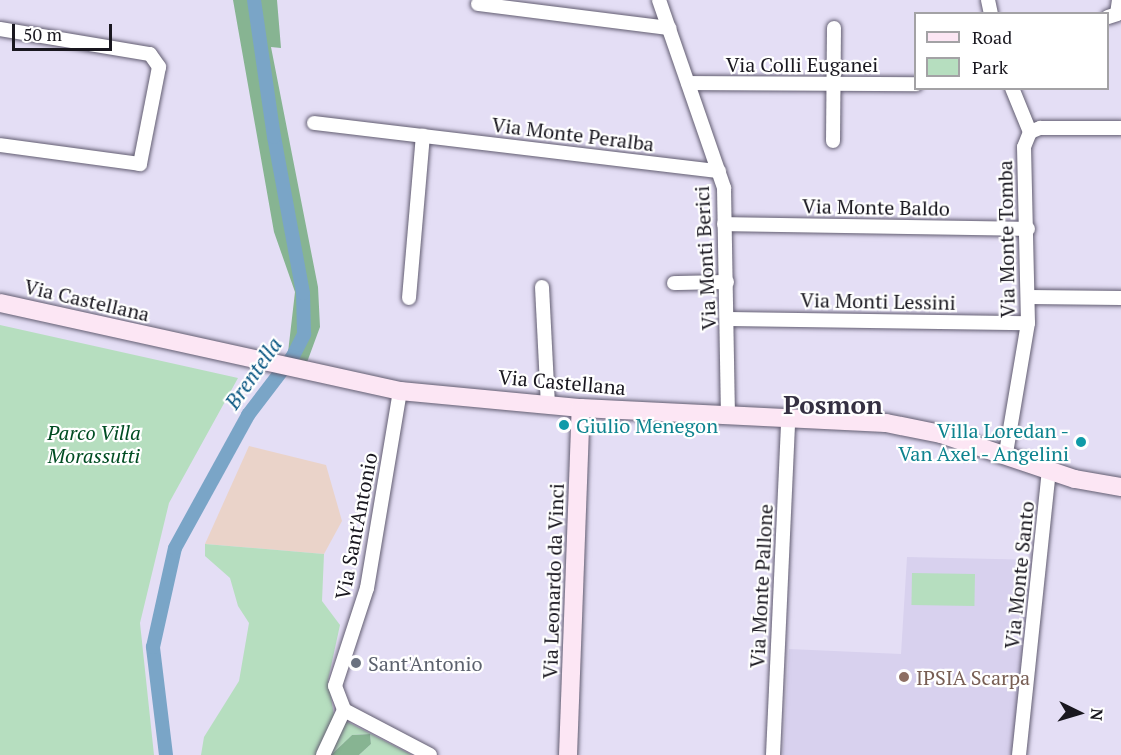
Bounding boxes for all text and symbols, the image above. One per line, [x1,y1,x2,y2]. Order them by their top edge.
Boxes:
scale bar [15,12,116,50]
legend [914,12,1109,90]
text: 50 m [23,22,62,46]
text: Road [972,25,1012,49]
street label: Via Colli Euganei [726,52,878,76]
text: Park [972,55,1008,79]
street label: Via Monte Peralba [490,112,656,156]
street label: Via Monte Tomba [993,160,1019,318]
street label: Via Monti Berici [689,185,721,331]
street label: Via Monte Baldo [802,194,950,220]
street label: Via Castellana [22,274,152,326]
street label: Via Monti Lessini [800,288,956,314]
water label: Brentella [219,332,287,414]
street label: Via Castellana [497,364,627,400]
district label: Posmon [783,389,883,421]
place label: Giulio Menegon [576,413,718,437]
marker: Giulio Menegon [557,418,571,432]
place label: Villa Loredan - Van Axel - Angelini [896,418,1069,465]
park label: Parco Villa Morassutti [47,420,141,467]
marker: Villa Loredan - Van Axel - Angelini [1074,435,1088,449]
street label: Via Sant'Antonio [330,450,382,602]
street label: Via Leonardo da Vinci [538,482,568,680]
street label: Via Monte Santo [999,500,1039,650]
street label: Via Monte Pallone [745,503,777,669]
place label: Sant'Antonio [368,651,483,675]
marker: Sant'Antonio [349,656,363,670]
place label: IPSIA Scarpa [916,665,1030,689]
marker: IPSIA Scarpa [897,670,911,684]
north arrow [1049,683,1109,743]
text: N [1085,708,1108,722]

